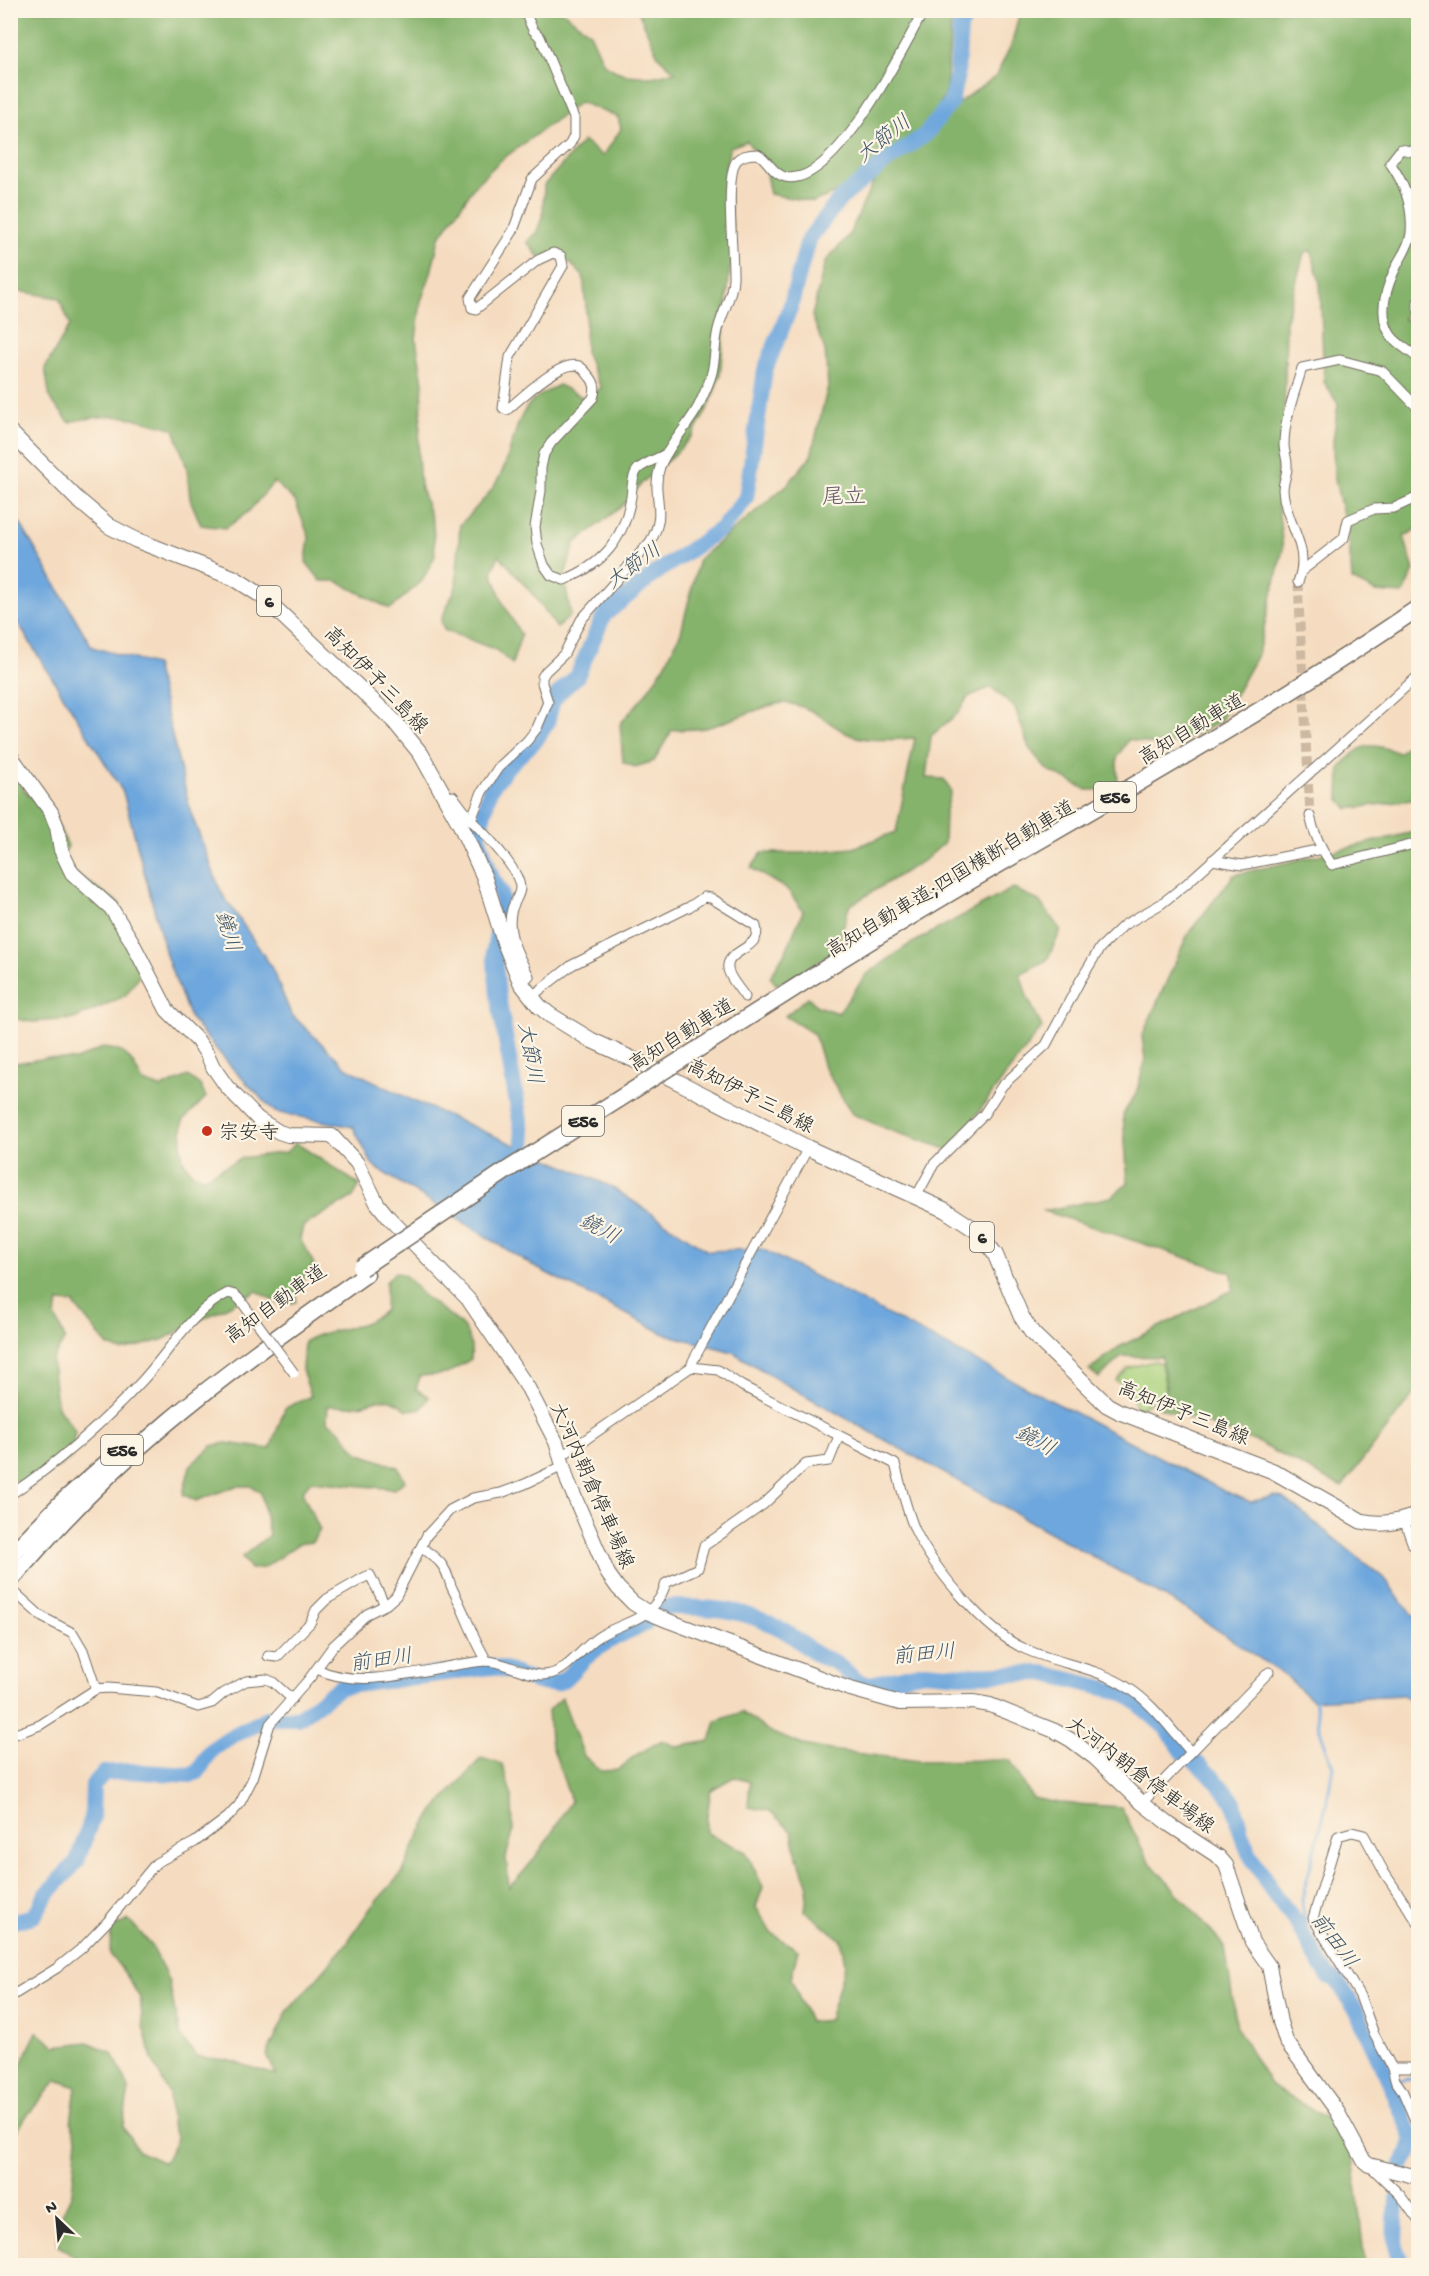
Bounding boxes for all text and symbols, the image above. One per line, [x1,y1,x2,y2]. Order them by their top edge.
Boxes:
water label: 大節川 [851,110,918,170]
district label: 尾立 [822,485,866,512]
water label: 大節川 [601,538,668,596]
road number: 6 [257,586,281,616]
street label: 高知伊予三島線 [318,622,433,740]
street label: 高知自動車道 [1134,689,1250,772]
road number: E56 [1094,782,1136,812]
street label: 高知自動車道;四国横断自動車道 [822,796,1080,965]
water label: 鏡川 [208,908,245,956]
street label: 高知自動車道 [625,994,740,1079]
water label: 大節川 [510,1020,547,1087]
street label: 高知伊予三島線 [682,1054,818,1140]
road number: E56 [562,1106,604,1136]
place label: 宗安寺 [219,1121,279,1146]
marker: 宗安寺 [200,1124,214,1138]
water label: 鏡川 [574,1209,623,1252]
road number: 6 [970,1222,994,1252]
street label: 高知自動車道 [221,1260,332,1350]
street label: 高知伊予三島線 [1113,1377,1253,1452]
street label: 大河内朝倉停車場線 [543,1399,639,1573]
water label: 鏡川 [1010,1421,1059,1464]
road number: E56 [101,1435,143,1465]
water label: 前田川 [892,1640,957,1672]
water label: 前田川 [348,1645,414,1679]
street label: 大河内朝倉停車場線 [1060,1712,1219,1840]
water label: 前田川 [1303,1909,1362,1975]
north arrow [27,2189,87,2249]
text: N [43,2198,61,2219]

